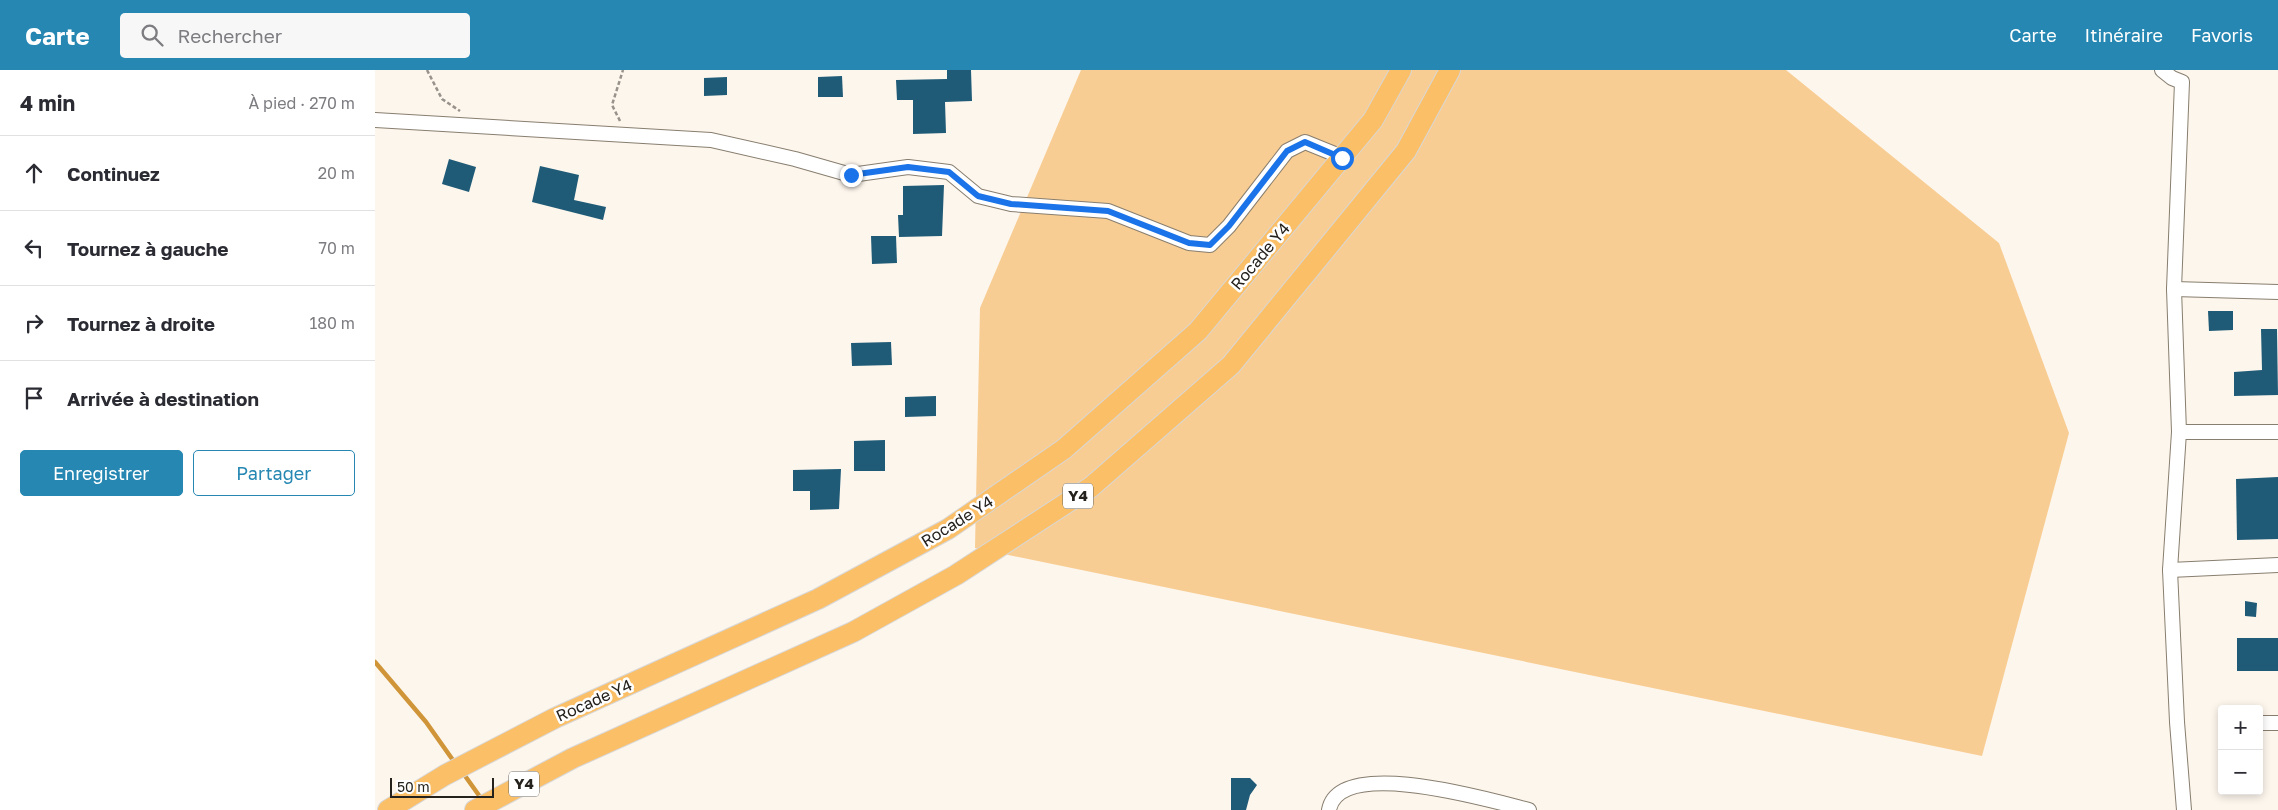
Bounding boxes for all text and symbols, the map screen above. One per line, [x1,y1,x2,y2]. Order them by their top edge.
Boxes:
search box [120,13,470,58]
text: Carte [25,21,90,50]
icon: search [138,21,166,49]
text: Rechercher [178,24,282,47]
text: Carte [2009,24,2057,46]
text: Itinéraire [2085,24,2163,46]
text: Favoris [2191,24,2253,46]
text: 4 min [20,90,75,116]
text: À pied · 270 m [248,93,355,113]
route start [1331,147,1354,170]
icon: ahead [20,159,48,187]
text: Continuez [67,162,160,185]
text: 20 m [318,163,355,183]
route end [840,164,863,187]
street label: Rocade Y4 [1226,218,1294,294]
icon: left [20,234,48,262]
text: Tournez à gauche [67,237,228,260]
text: 70 m [318,238,355,258]
icon: right [20,309,48,337]
text: Tournez à droite [67,312,215,335]
text: 180 m [309,313,355,333]
icon: arrive [20,384,48,412]
text: Arrivée à destination [67,387,259,410]
button: Enregistrer [20,450,183,496]
button: Partager [193,450,355,496]
road number: Y4 [1063,484,1093,508]
street label: Rocade Y4 [917,491,997,551]
street label: Rocade Y4 [553,674,635,726]
map controls [2218,705,2263,795]
button: + [2218,705,2263,750]
button: − [2218,750,2263,795]
road number: Y4 [509,772,539,796]
scale bar [390,775,494,798]
text: 50 m [397,778,430,795]

